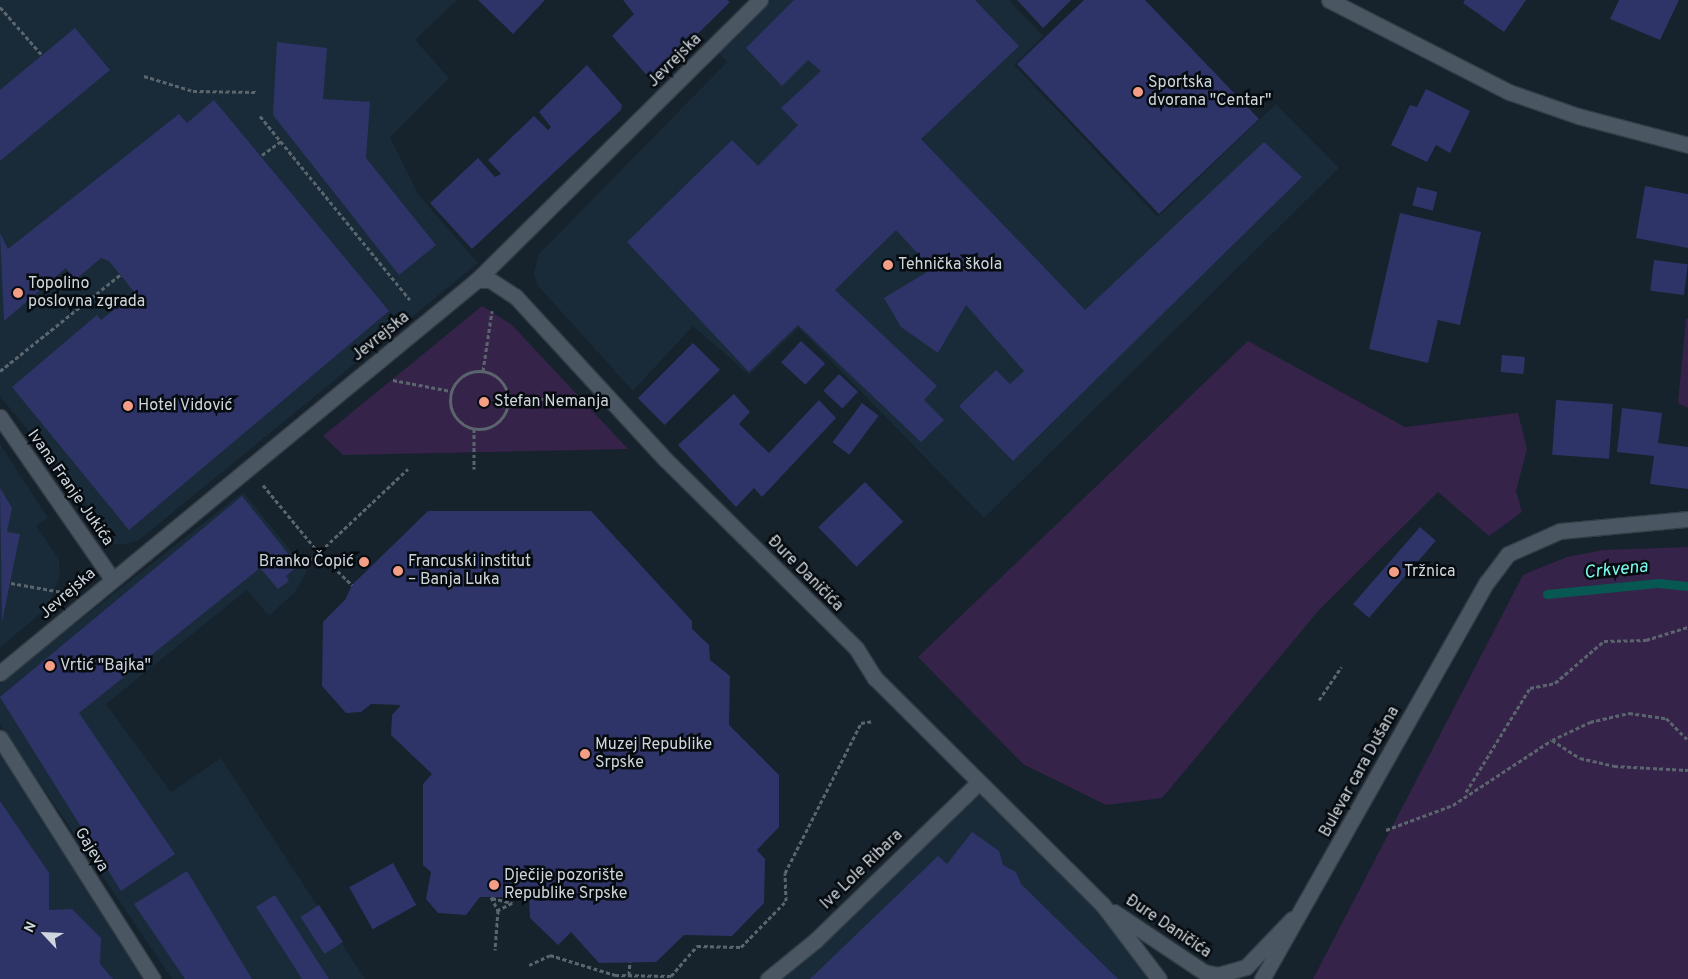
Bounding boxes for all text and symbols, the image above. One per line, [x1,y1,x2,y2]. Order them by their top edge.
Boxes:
street label: Jevrejska [644,30,706,92]
place label: Sportska dvorana "Centar" [1148,73,1271,111]
marker: Sportska dvorana "Centar" [1132,86,1144,98]
place label: Tehnička škola [898,255,1002,275]
marker: Tehnička škola [882,259,894,271]
place label: Topolino poslovna zgrada [28,274,145,312]
marker: Topolino poslovna zgrada [12,287,24,299]
street label: Jevrejska [349,308,413,366]
place label: Stefan Nemanja [494,392,609,412]
place label: Hotel Vidović [138,396,233,416]
marker: Stefan Nemanja [478,396,490,408]
marker: Hotel Vidović [122,400,134,412]
street label: Ivana Franje Jukića [23,426,117,550]
street label: Đure Daničića [763,532,847,616]
place label: Branko Čopić [259,552,354,572]
place label: Francuski institut – Banja Luka [408,552,531,590]
marker: Branko Čopić [358,556,370,568]
water label: Crkvena [1583,557,1649,585]
place label: Tržnica [1404,562,1455,582]
street label: Jevrejska [36,564,100,624]
marker: Francuski institut – Banja Luka [392,565,404,577]
marker: Tržnica [1388,566,1400,578]
place label: Vrtić "Bajka" [60,656,151,676]
marker: Vrtić "Bajka" [44,660,56,672]
street label: Bulevar cara Dušana [1316,703,1404,841]
place label: Muzej Republike Srpske [595,735,712,773]
marker: Muzej Republike Srpske [579,748,591,760]
street label: Gajeva [70,824,112,876]
street label: Ive Lole Ribara [817,826,907,914]
place label: Dječije pozorište Republike Srpske [504,866,627,904]
marker: Dječije pozorište Republike Srpske [488,879,500,891]
street label: Đure Daničića [1122,891,1214,963]
north arrow [20,909,70,959]
text: N [21,919,41,936]

